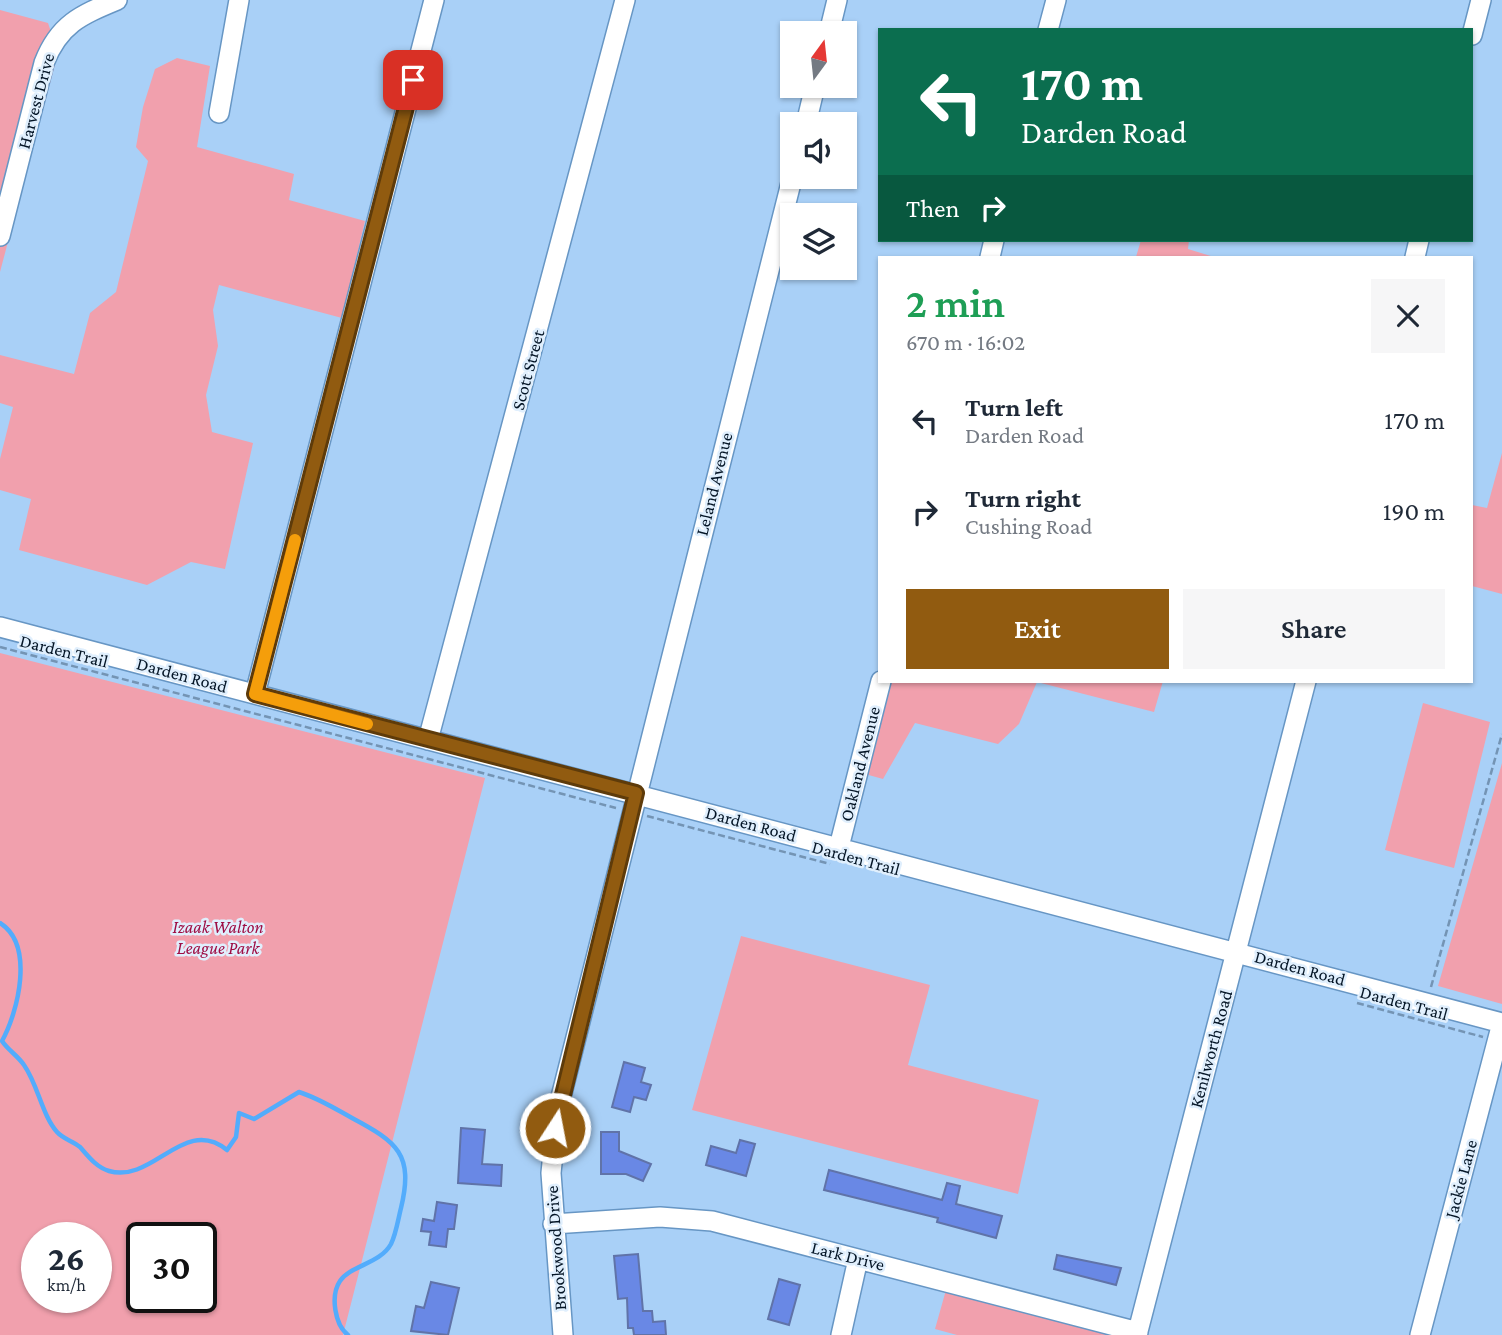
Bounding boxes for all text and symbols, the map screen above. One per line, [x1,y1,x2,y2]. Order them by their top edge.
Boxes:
north arrow [780,21,858,98]
map controls [780,21,857,280]
pin [383,50,443,110]
street label: Harvest Drive [14,51,58,151]
icon: left [906,56,997,147]
text: 170 m [1021,56,1143,111]
icon: arrive [394,61,432,99]
button: sound [780,112,857,189]
text: Darden Road [1021,114,1187,150]
icon: right [974,189,1012,227]
text: Then [906,194,960,223]
button: layers [780,203,857,280]
text: 2 min [906,279,1005,326]
button: close [1371,279,1445,353]
street label: Scott Street [508,327,549,412]
text: 670 m · 16:02 [906,329,1025,355]
text: Turn left [965,393,1063,422]
icon: left [906,402,944,440]
text: 170 m [1384,406,1445,435]
text: Darden Road [965,422,1084,448]
street label: Leland Avenue [692,430,736,538]
text: Turn right [965,484,1081,513]
icon: right [906,493,944,531]
text: 190 m [1383,497,1445,526]
text: Cushing Road [965,513,1092,539]
button: Exit [906,589,1169,669]
button: Share [1183,589,1445,669]
street label: Darden Trail [18,630,111,672]
street label: Darden Road [134,653,230,697]
street label: Oakland Avenue [836,704,884,823]
street label: Darden Road [703,802,799,846]
street label: Darden Trail [810,837,902,879]
park label: Izaak Walton League Park [172,917,264,958]
street label: Darden Road [1252,946,1348,990]
street label: Darden Trail [1358,982,1450,1024]
street label: Kenilworth Road [1186,987,1236,1110]
position arrow [518,1091,592,1165]
street label: Jackie Lane [1440,1137,1481,1222]
street label: Brookwood Drive [542,1185,570,1311]
speed limit sign: 30 [126,1222,217,1313]
street label: Lark Drive [809,1237,887,1275]
text: 26 [48,1239,85,1278]
text: km/h [47,1275,86,1295]

